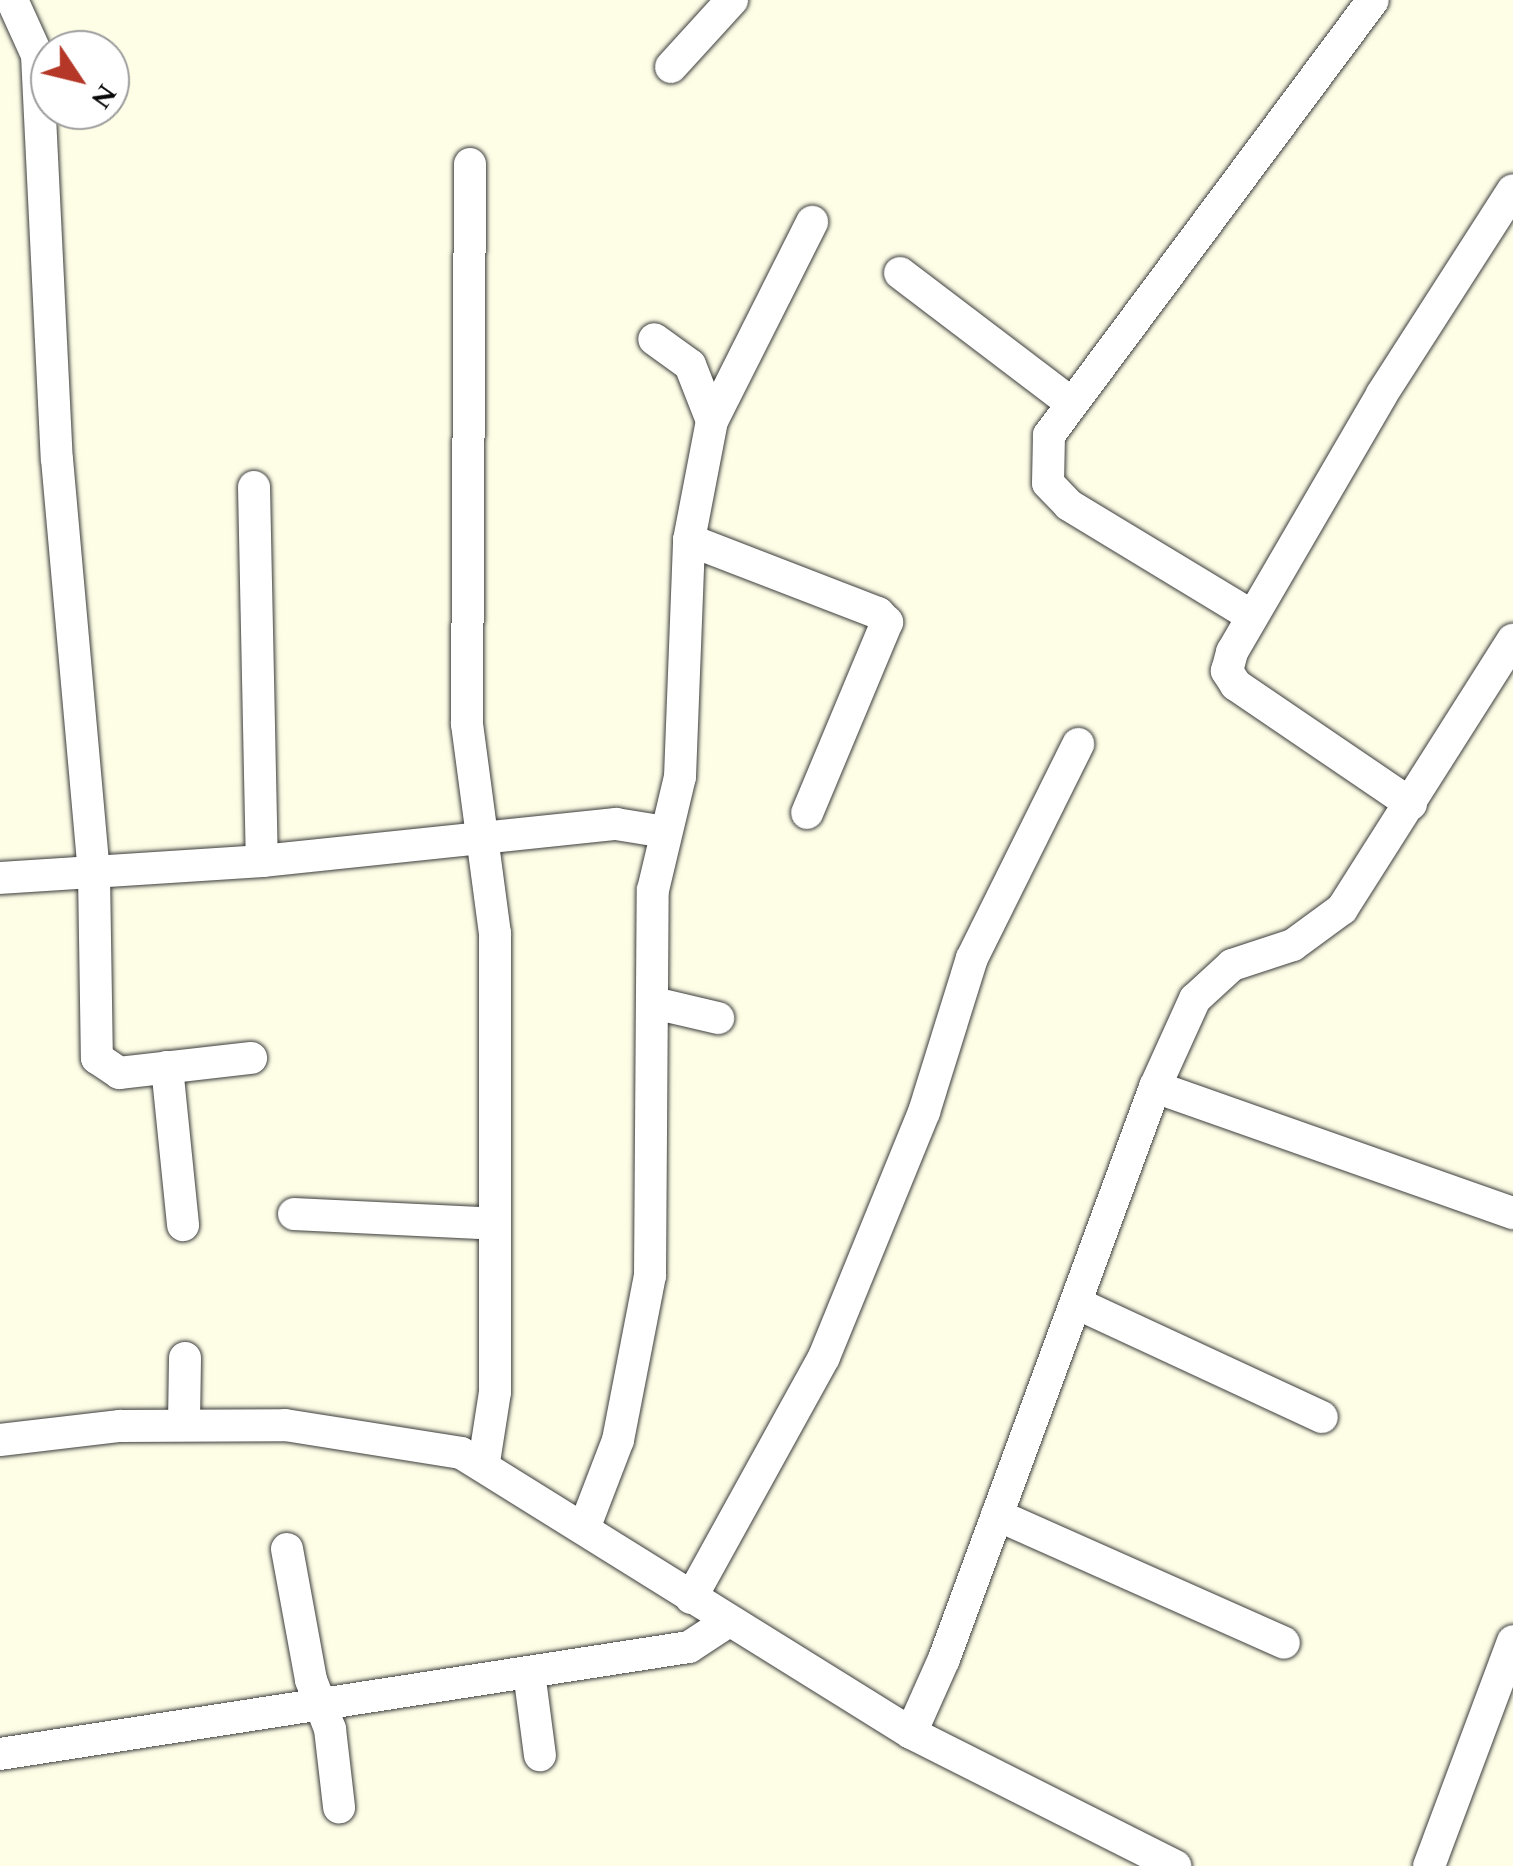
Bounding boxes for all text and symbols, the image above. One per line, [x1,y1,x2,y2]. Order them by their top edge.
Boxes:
north arrow [30,30,130,130]
text: N [79,75,128,118]

